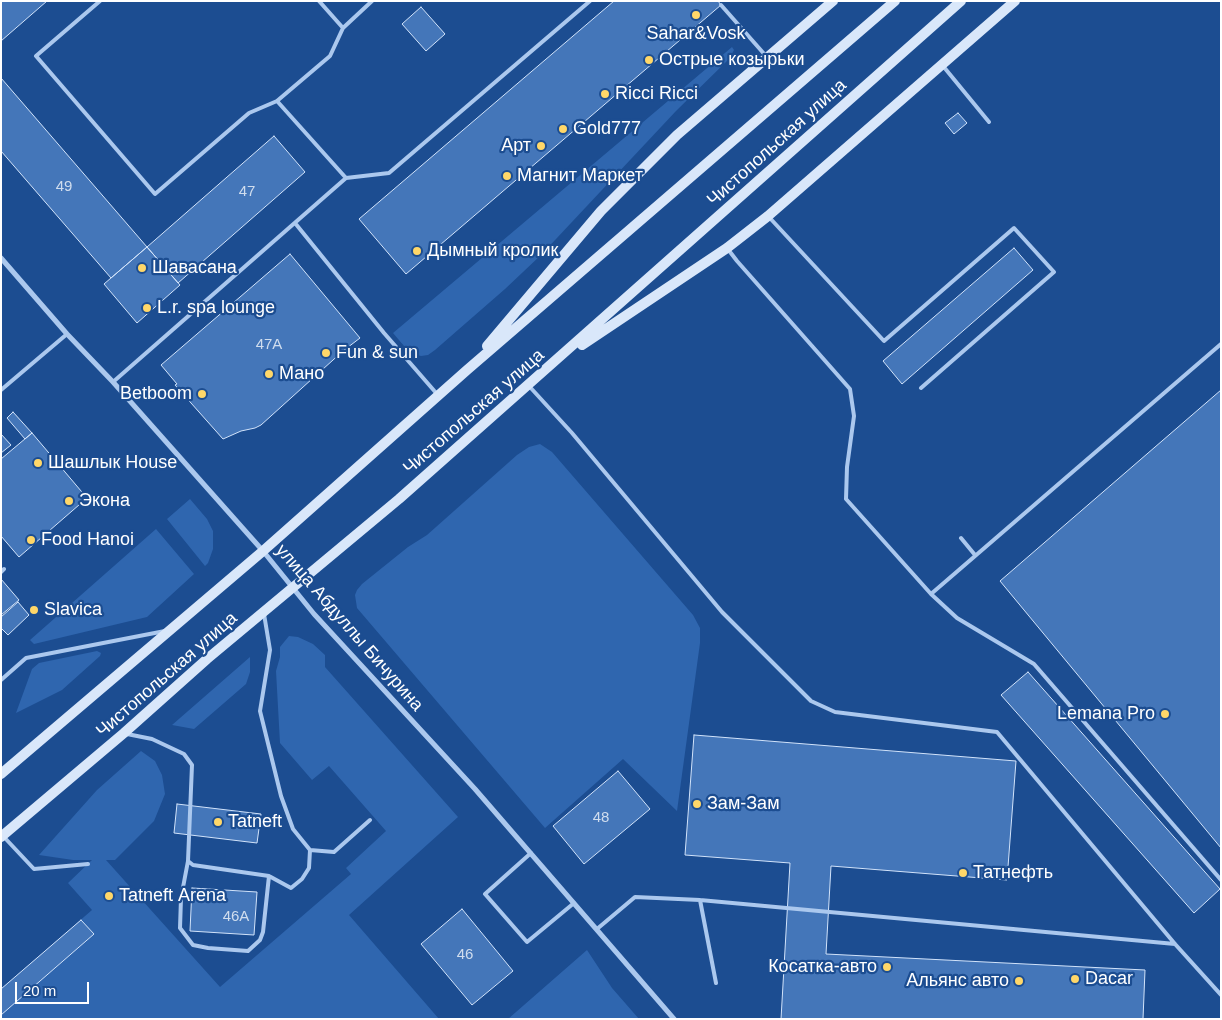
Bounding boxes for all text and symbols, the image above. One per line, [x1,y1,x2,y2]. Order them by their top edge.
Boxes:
marker: Sahar&Vosk [690,9,702,21]
place label: Sahar&Vosk [646,23,746,45]
place label: Острые козырьки [659,49,805,71]
marker: Острые козырьки [643,54,655,66]
street label: Чистопольская улица [703,75,851,211]
place label: Ricci Ricci [615,83,698,105]
marker: Ricci Ricci [599,88,611,100]
place label: Gold777 [573,118,641,140]
marker: Gold777 [557,123,569,135]
place label: Арт [501,135,531,157]
marker: Арт [535,140,547,152]
place label: Магнит Маркет [517,165,643,187]
marker: Магнит Маркет [501,170,513,182]
house number: 49 [56,178,72,196]
house number: 47 [239,183,255,201]
place label: Дымный кролик [427,240,558,262]
marker: Дымный кролик [411,245,423,257]
place label: Шавасана [152,257,237,279]
marker: Шавасана [136,262,148,274]
place label: L.r. spa lounge [157,297,275,319]
marker: L.r. spa lounge [141,302,153,314]
house number: 47А [256,336,282,354]
place label: Fun & sun [336,342,418,364]
street label: Чистопольская улица [399,345,549,479]
marker: Fun & sun [320,347,332,359]
place label: Мано [279,363,324,385]
marker: Мано [263,368,275,380]
place label: Betboom [120,383,192,405]
marker: Betboom [196,388,208,400]
place label: Шашлык House [48,452,177,474]
marker: Шашлык House [32,457,44,469]
place label: Экона [79,490,130,512]
marker: Экона [63,495,75,507]
place label: Food Hanoi [41,529,134,551]
marker: Food Hanoi [25,534,37,546]
street label: улица Абдуллы Бичурина [271,540,427,716]
place label: Slavica [44,599,102,621]
marker: Slavica [28,604,40,616]
street label: Чистопольская улица [92,608,242,742]
place label: Lemana Pro [1057,703,1155,725]
marker: Lemana Pro [1159,708,1171,720]
place label: Зам-Зам [707,793,780,815]
marker: Зам-Зам [691,798,703,810]
house number: 48 [593,809,609,827]
place label: Tatneft [228,811,282,833]
marker: Tatneft [212,816,224,828]
place label: Татнефть [973,862,1053,884]
marker: Татнефть [957,867,969,879]
place label: Tatneft Arena [119,885,226,907]
marker: Tatneft Arena [103,890,115,902]
house number: 46А [223,908,249,926]
house number: 46 [457,946,473,964]
place label: Косатка-авто [768,956,877,978]
marker: Косатка-авто [881,961,893,973]
place label: Dacar [1085,968,1133,990]
place label: Альянс авто [906,970,1009,992]
scale bar [18,972,91,1004]
marker: Dacar [1069,973,1081,985]
marker: Альянс авто [1013,975,1025,987]
text: 20 m [23,982,56,999]

